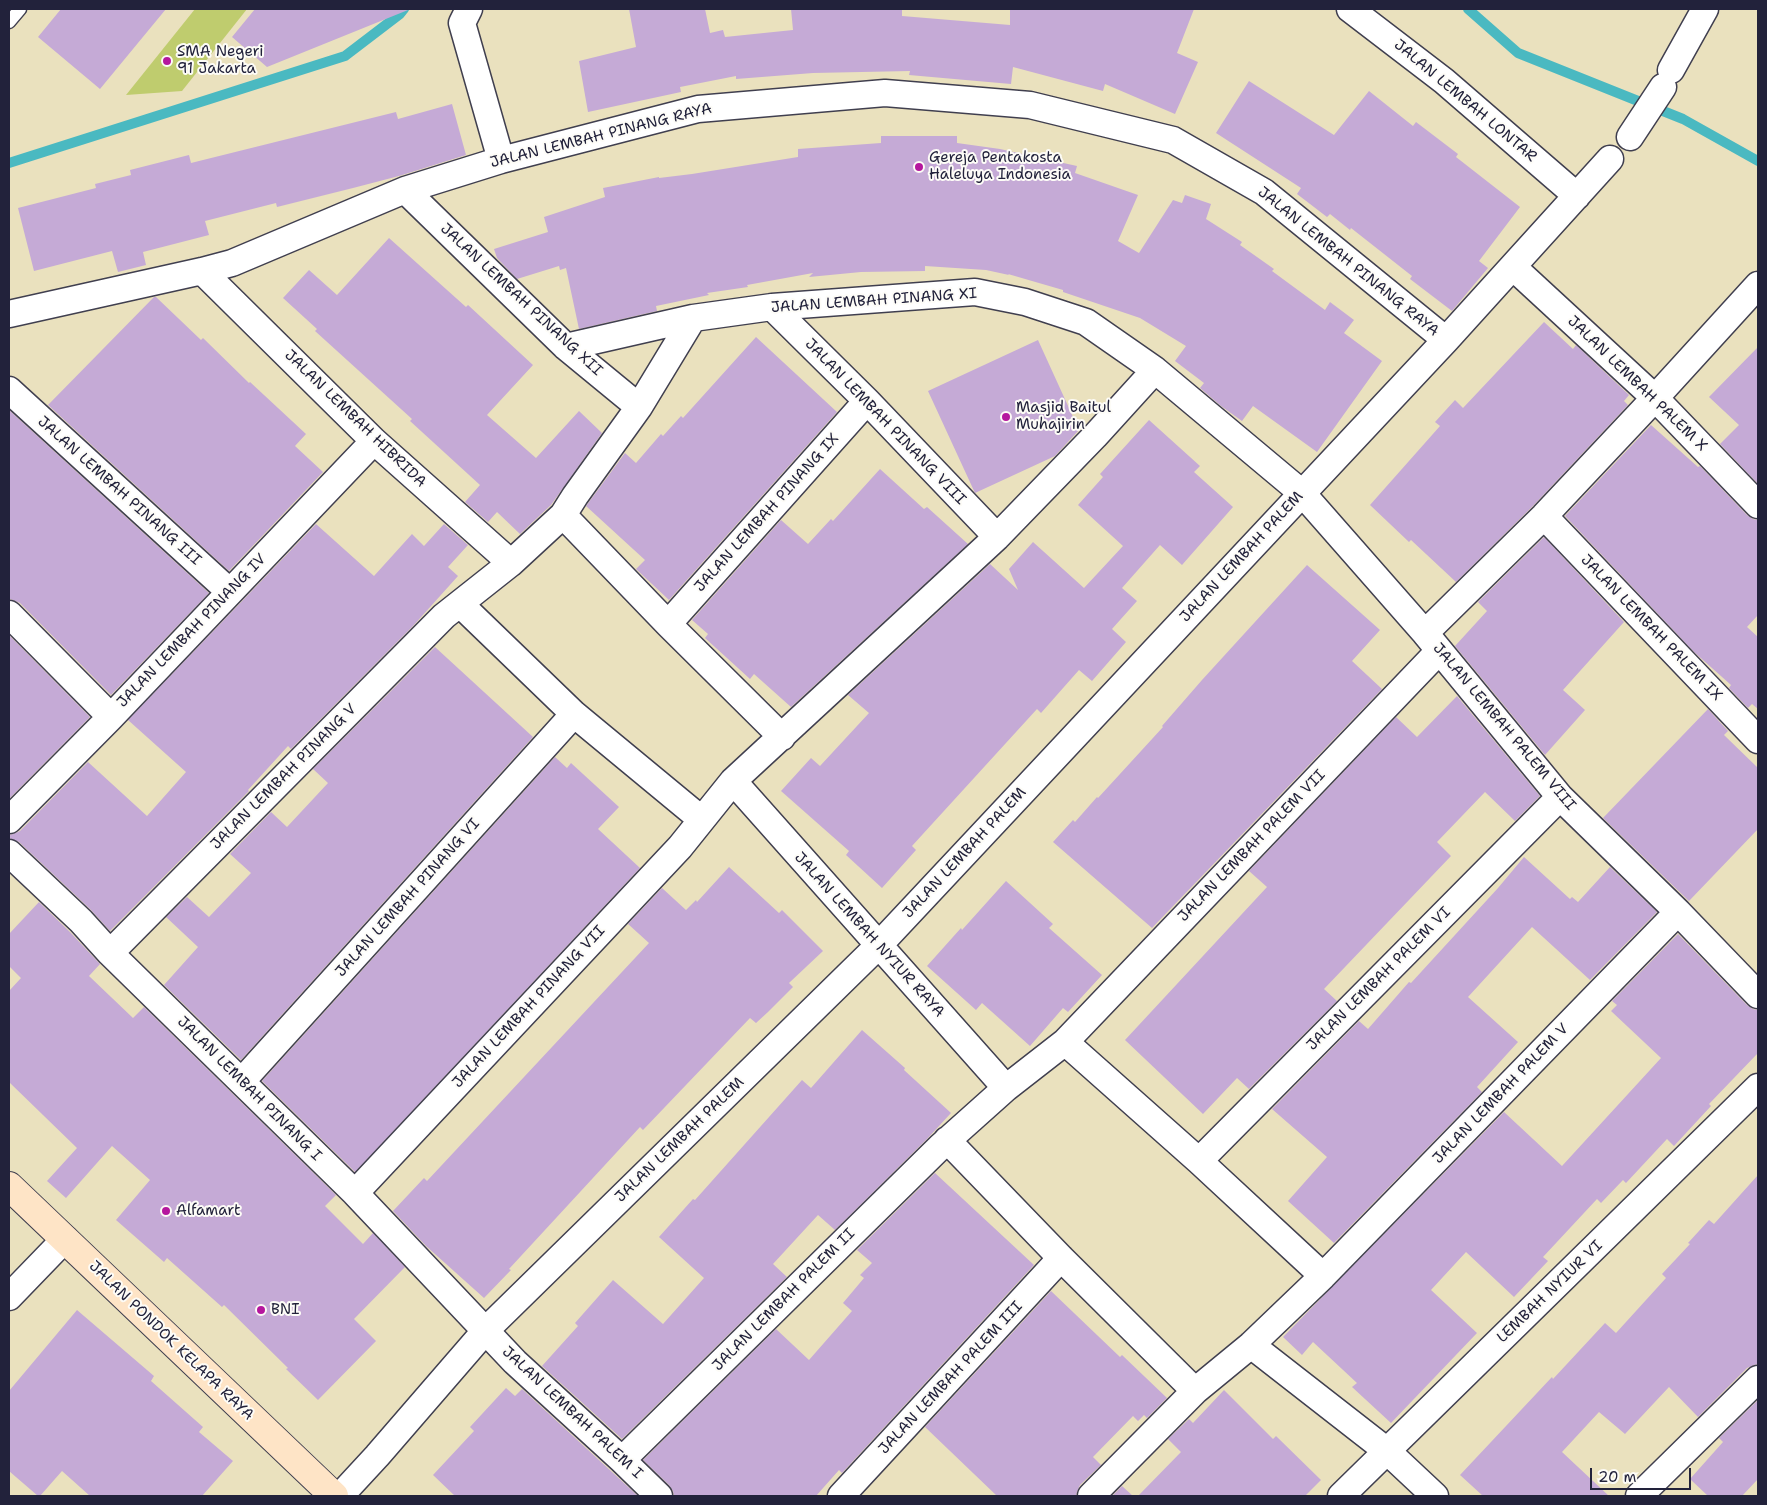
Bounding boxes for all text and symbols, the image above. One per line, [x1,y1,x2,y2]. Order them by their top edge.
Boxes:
street label: JALAN LEMBAH LONTAR [1390,36,1540,166]
place label: SMA Negeri 91 Jakarta [177,43,263,78]
marker: SMA Negeri 91 Jakarta [161,55,173,67]
street label: JALAN LEMBAH PINANG RAYA [488,100,714,172]
place label: Gereja Pentakosta Haleluya Indonesia [929,149,1071,184]
marker: Gereja Pentakosta Haleluya Indonesia [913,161,925,173]
street label: JALAN LEMBAH PINANG RAYA [1254,183,1442,341]
street label: JALAN LEMBAH PINANG XII [436,220,606,380]
street label: JALAN LEMBAH PINANG XI [770,285,978,317]
street label: JALAN LEMBAH PALEM X [1563,313,1711,455]
street label: JALAN LEMBAH PINANG VIII [801,335,969,509]
street label: JALAN LEMBAH HIBRIDA [280,347,430,491]
place label: Masjid Baitul Muhajirin [1016,399,1111,434]
marker: Masjid Baitul Muhajirin [1000,411,1012,423]
street label: JALAN LEMBAH PINANG III [34,413,204,569]
street label: JALAN LEMBAH PINANG IX [691,430,843,596]
street label: JALAN LEMBAH PALEM [1177,488,1307,626]
street label: JALAN LEMBAH PINANG IV [114,550,270,712]
street label: JALAN LEMBAH PALEM IX [1577,551,1725,705]
street label: JALAN LEMBAH PALEM VIII [1429,640,1579,814]
street label: JALAN LEMBAH PINANG V [207,700,361,854]
street label: JALAN LEMBAH PALEM VII [1175,766,1329,926]
street label: JALAN LEMBAH PALEM [900,784,1030,922]
street label: JALAN LEMBAH PINANG VI [332,815,484,981]
street label: JALAN LEMBAH NYIUR RAYA [790,849,948,1021]
street label: JALAN LEMBAH PALEM VI [1303,903,1455,1055]
street label: JALAN LEMBAH PINANG VII [449,922,609,1092]
street label: JALAN LEMBAH PINANG I [173,1013,325,1165]
street label: JALAN LEMBAH PALEM V [1429,1020,1573,1168]
street label: JALAN LEMBAH PALEM [612,1074,748,1206]
place label: Alfamart [176,1202,240,1220]
marker: Alfamart [160,1205,172,1217]
street label: JALAN LEMBAH PALEM II [709,1225,859,1375]
street label: LEMBAH NYIUR VI [1494,1237,1606,1347]
street label: JALAN PONDOK KELAPA RAYA [85,1258,257,1424]
street label: JALAN LEMBAH PALEM III [875,1298,1027,1458]
place label: BNI [271,1301,300,1319]
marker: BNI [255,1304,267,1316]
street label: JALAN LEMBAH PALEM I [498,1343,646,1483]
scale bar [1592,1458,1693,1490]
text: 20 m [1598,1467,1637,1487]

